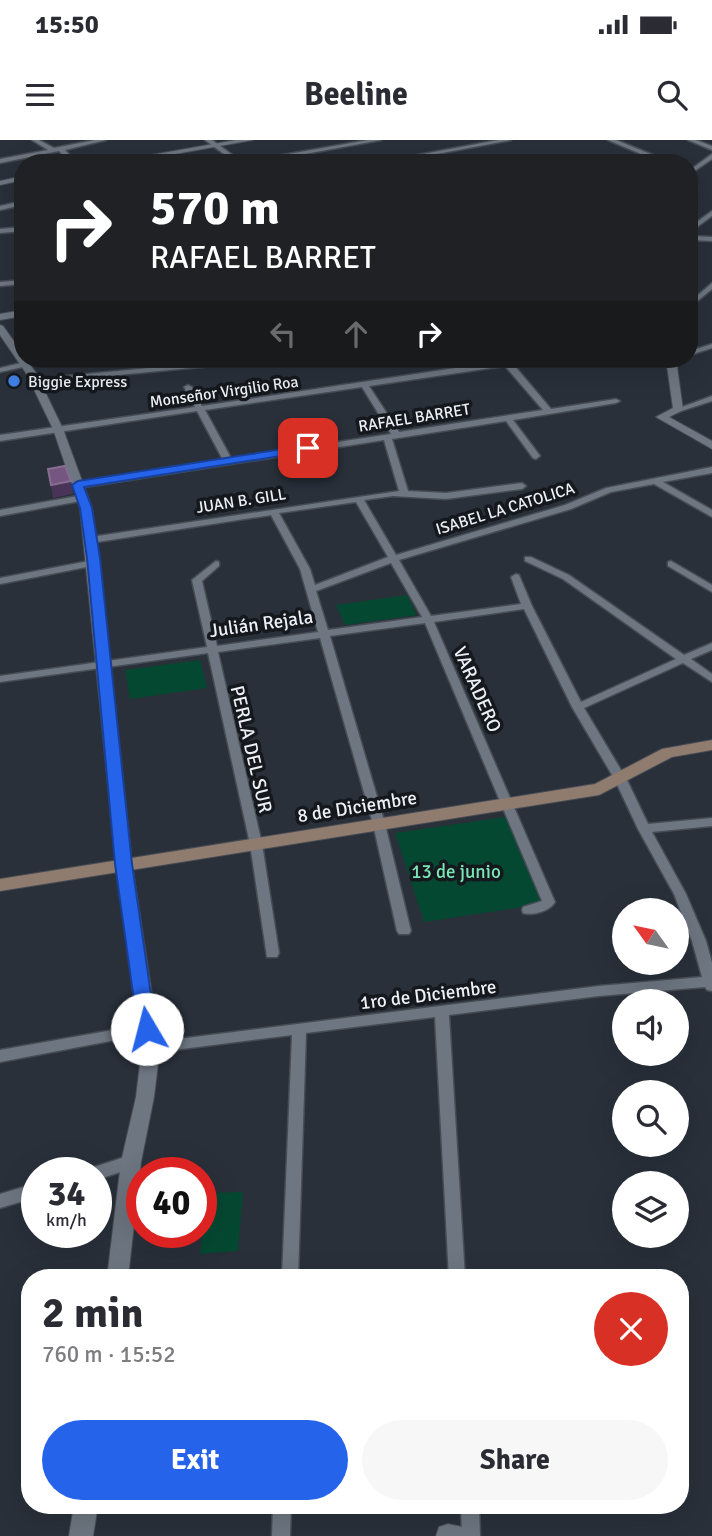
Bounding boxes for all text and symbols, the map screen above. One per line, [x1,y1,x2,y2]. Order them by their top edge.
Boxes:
text: 15:50 [35,9,99,41]
text: Beeline [304,75,408,114]
icon: menu [21,76,59,114]
icon: search [653,76,691,114]
text: 570 m [150,178,280,238]
icon: right [35,182,126,273]
text: RAFAEL BARRET [150,238,376,277]
icon: left [264,315,302,353]
icon: ahead [337,315,375,353]
icon: right [410,315,448,353]
place label: Biggie Express [28,372,127,392]
street label: Monseñor Virgilio Roa [148,372,300,412]
marker: Biggie Express [6,373,22,389]
street label: RAFAEL BARRET [357,399,472,437]
pin [278,418,338,478]
icon: arrive [289,429,327,467]
street label: ISABEL LA CATOLICA [433,478,577,540]
street label: JUAN B. GILL [195,484,287,518]
street label: Julián Rejala [208,605,315,643]
street label: VARADERO [448,643,507,736]
street label: PERLA DEL SUR [225,683,277,815]
street label: 8 de Diciembre [296,786,419,828]
park label: 13 de junio [411,860,501,884]
north arrow [612,898,690,975]
map controls [612,898,689,1248]
street label: 1ro de Diciembre [359,975,498,1015]
button: sound [612,989,689,1066]
position arrow [110,992,184,1066]
button: search [612,1080,689,1157]
speed limit sign: 40 [126,1157,217,1248]
button: layers [612,1171,689,1248]
text: 34 [48,1172,85,1215]
text: km/h [46,1209,87,1231]
text: 2 min [42,1288,143,1339]
button: close [594,1292,668,1366]
text: 760 m · 15:52 [42,1340,176,1369]
button: Exit [42,1420,348,1500]
button: Share [362,1420,668,1500]

